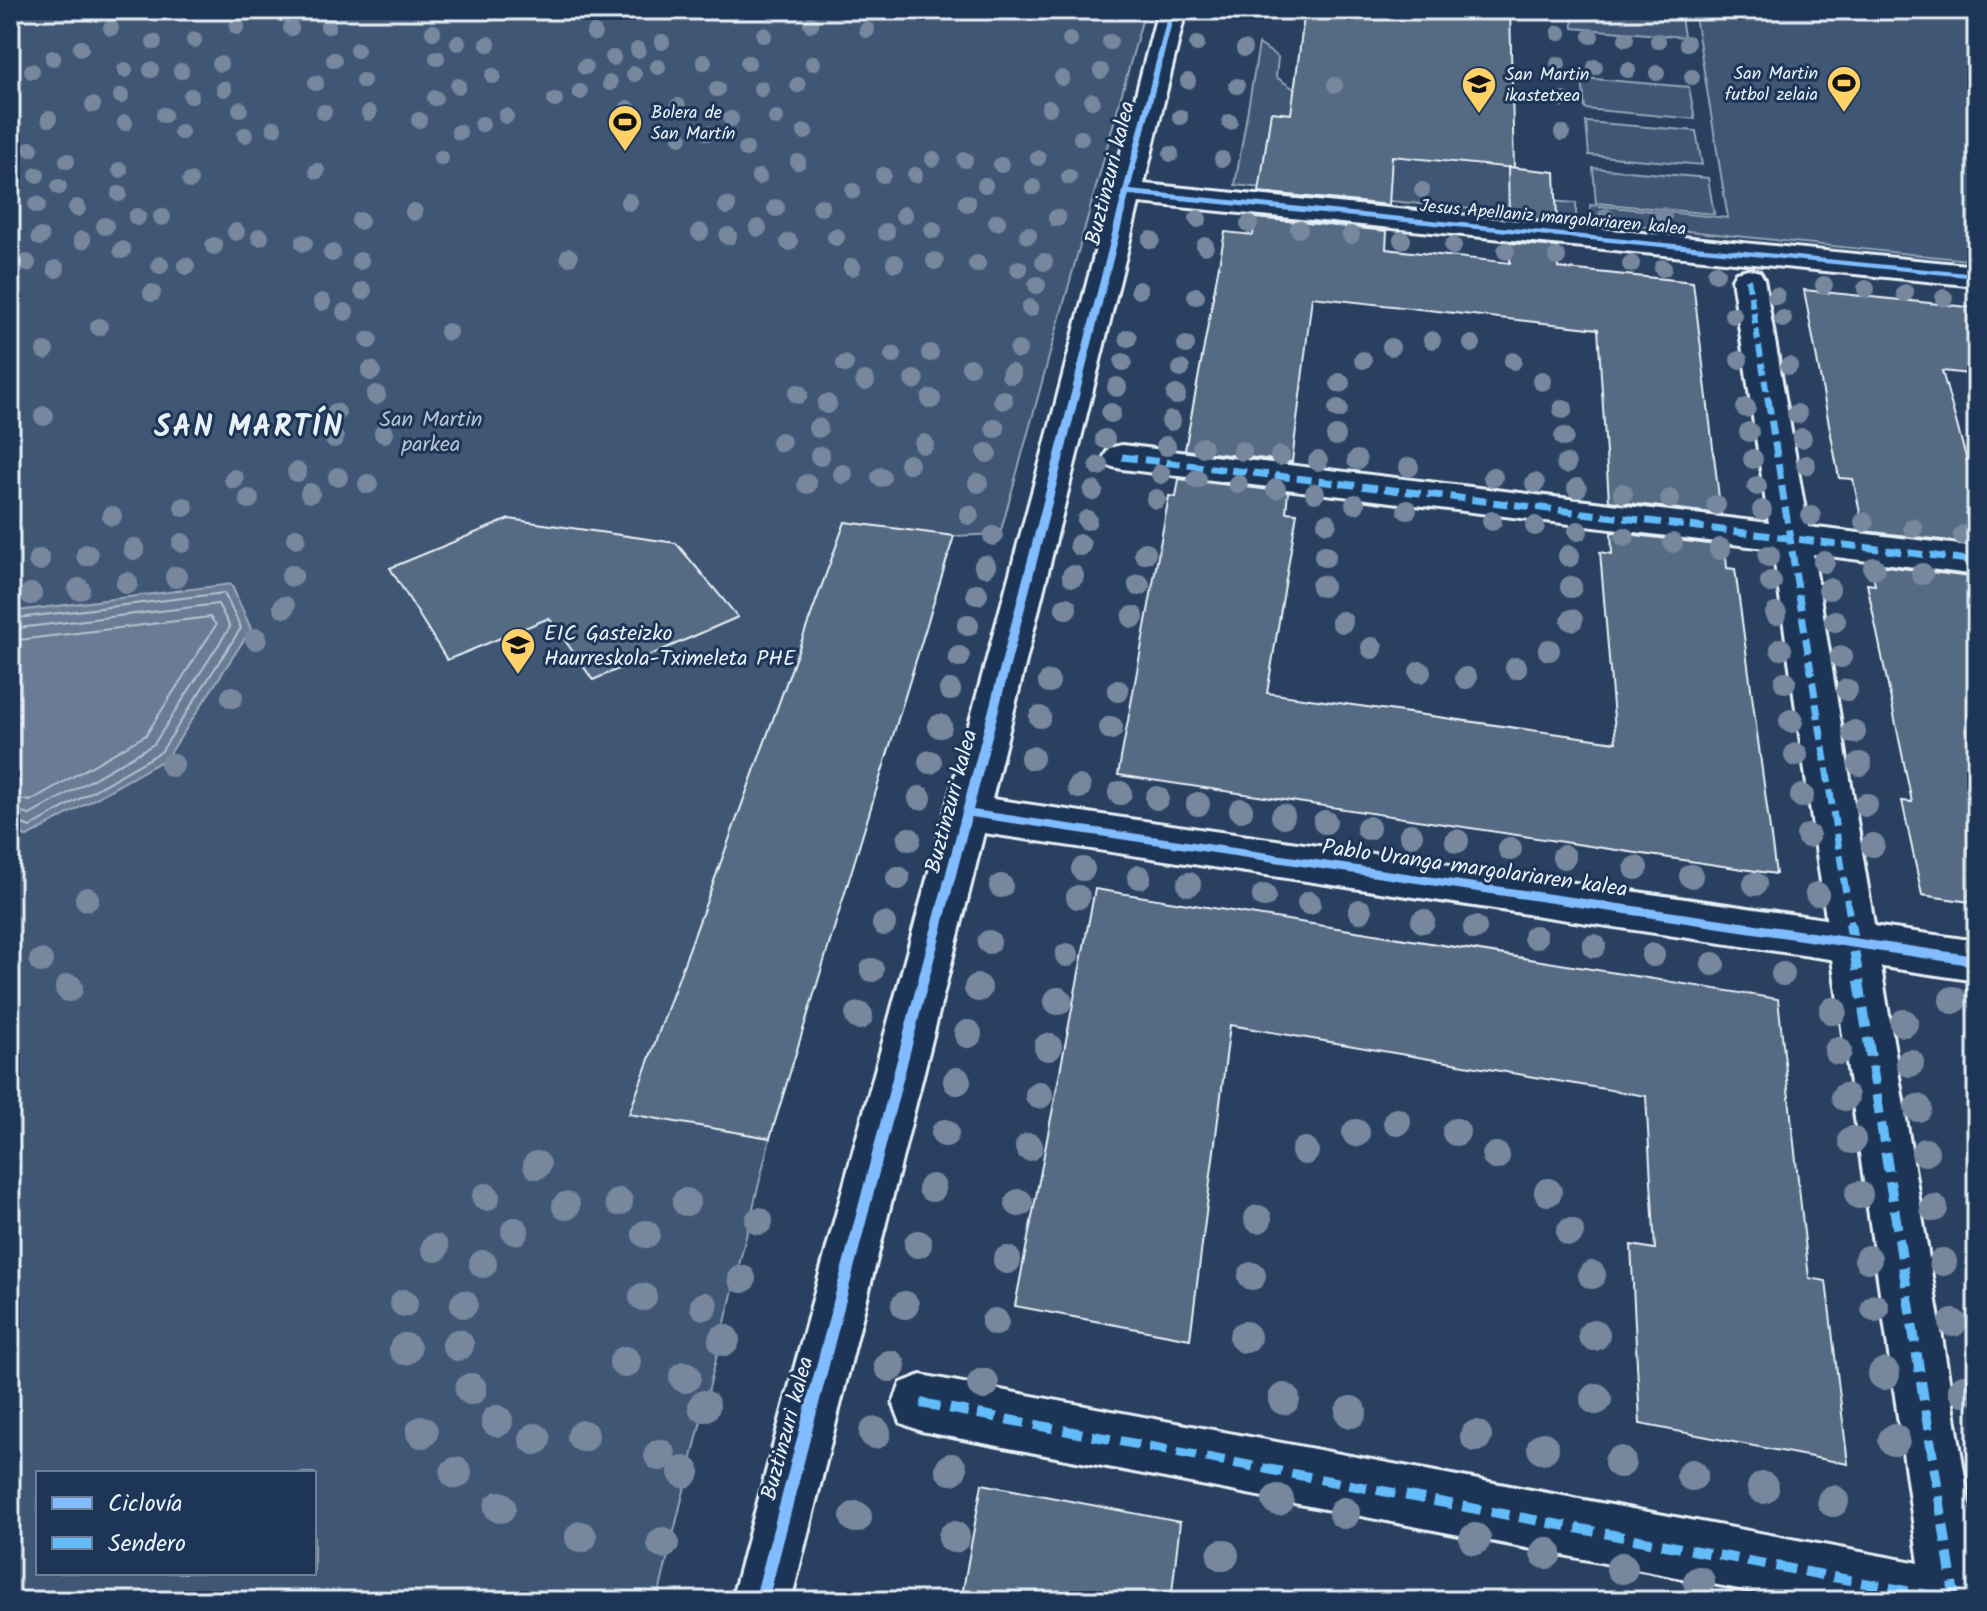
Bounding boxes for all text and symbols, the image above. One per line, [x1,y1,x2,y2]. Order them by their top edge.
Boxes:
place label: San Martin futbol zelaia [1725,60,1818,110]
place label: San Martin ikastetxea [1505,61,1589,111]
sports icon: San Martin futbol zelaia [1825,64,1863,114]
school or university icon: San Martin ikastetxea [1460,65,1498,115]
street label: Buztinzuri kalea [1077,98,1146,249]
place label: Bolera de San Martín [651,99,735,149]
sports icon: Bolera de San Martín [606,103,644,153]
street label: Jesus Apellaniz margolariaren kalea [1418,192,1687,245]
park label: San Martin parkea [380,403,482,463]
district label: SAN MARTÍN [154,404,344,452]
place label: EIC Gasteizko Haurreskola-Tximeleta PHE [544,617,797,677]
school or university icon: EIC Gasteizko Haurreskola-Tximeleta PHE [499,626,537,676]
street label: Buztinzuri kalea [916,726,988,877]
street label: Pablo Uranga margolariaren kalea [1320,831,1630,908]
street label: Buztinzuri kalea [752,1353,824,1504]
legend [36,1471,316,1575]
text: Ciclovía [108,1485,183,1524]
text: Sendero [108,1525,186,1564]

